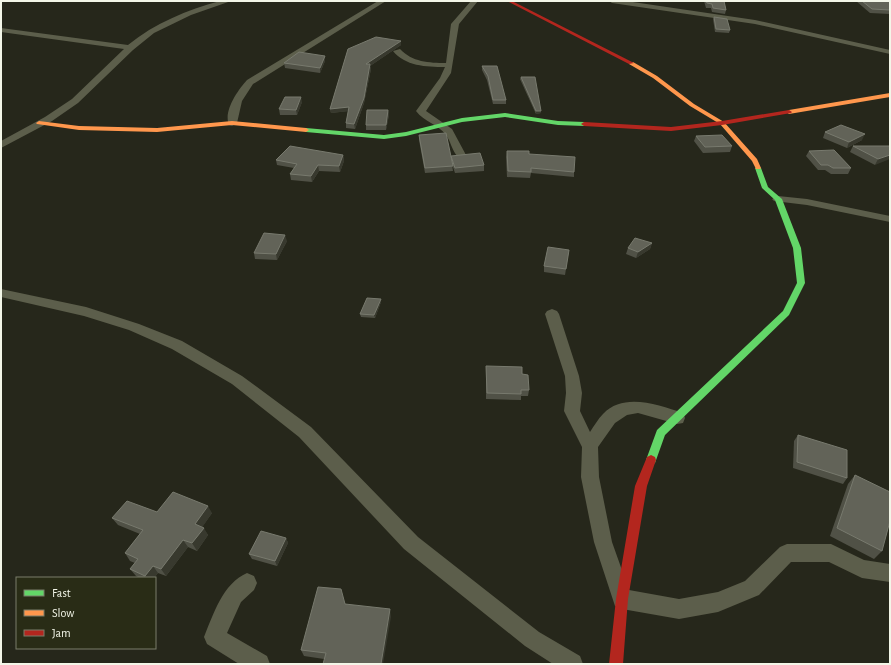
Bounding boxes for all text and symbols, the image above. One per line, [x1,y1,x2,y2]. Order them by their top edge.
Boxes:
legend [16,577,156,649]
text: Fast [52,587,71,599]
text: Slow [52,607,74,619]
text: Jam [52,627,71,639]

